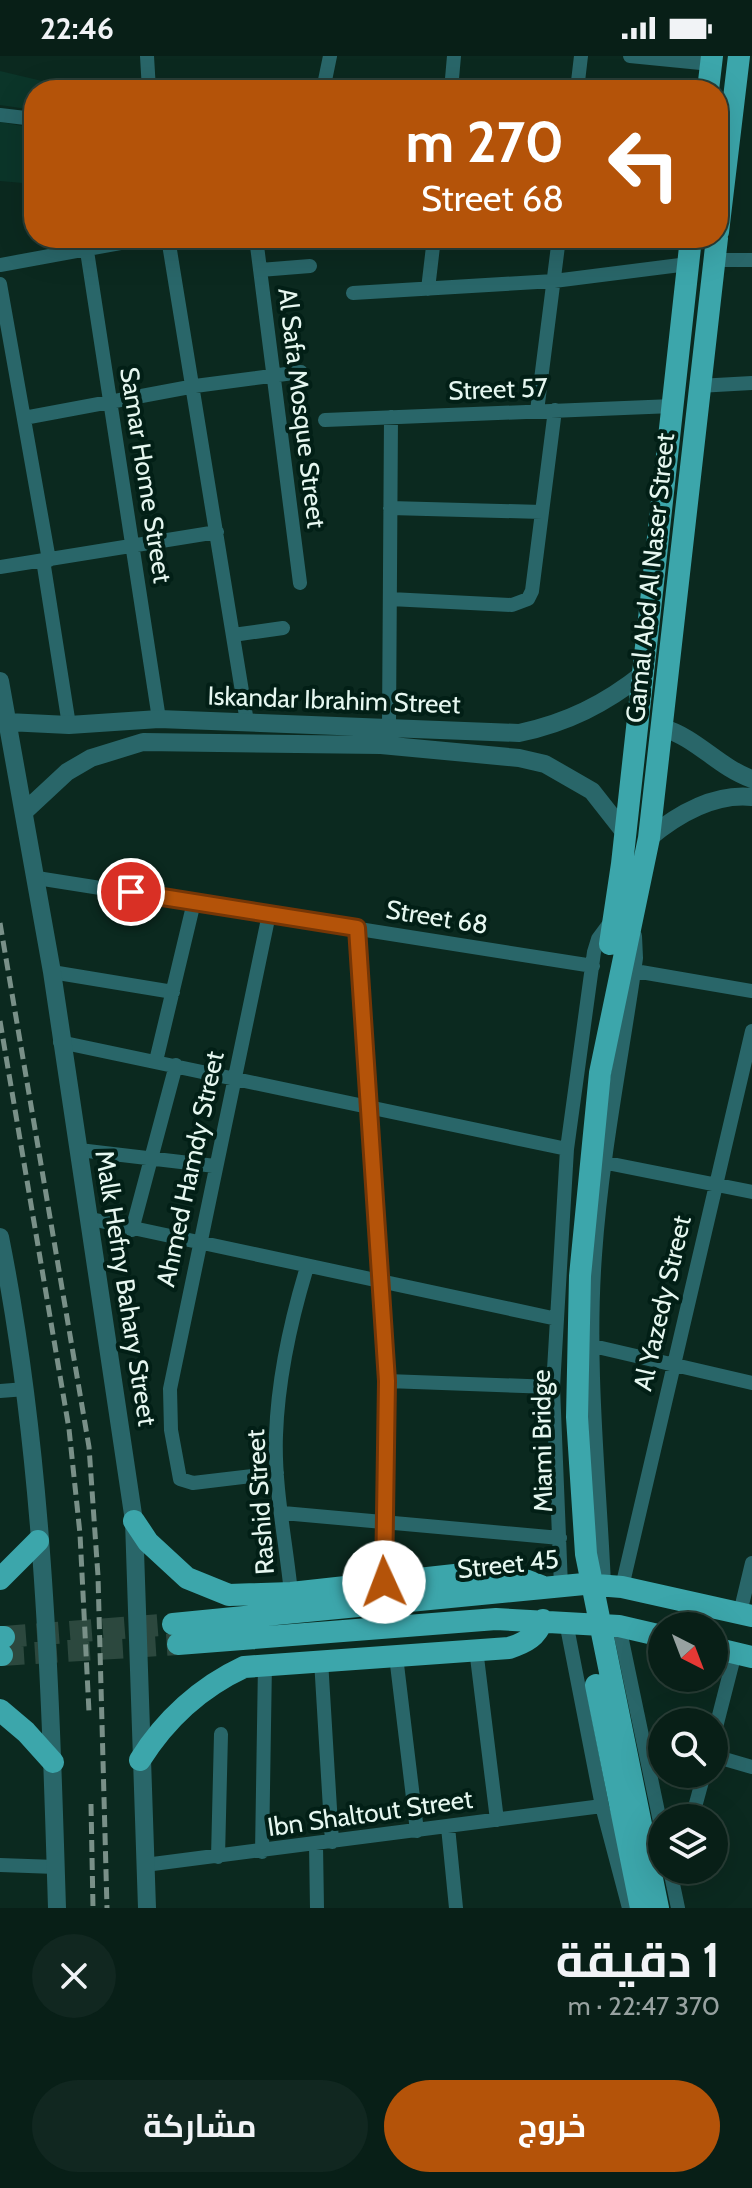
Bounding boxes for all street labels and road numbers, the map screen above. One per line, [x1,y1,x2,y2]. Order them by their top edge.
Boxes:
street label: Al Safa Mosque Street [271,286,333,530]
street label: Samar Home Street [113,365,179,585]
street label: Street 57 [448,371,548,407]
street label: Gamal Abd Al Naser Street [619,431,681,725]
street label: Iskandar Ibrahim Street [207,680,461,720]
street label: Street 68 [384,893,490,941]
street label: Ahmed Hamdy Street [149,1048,231,1290]
street label: Malk Hefny Bahary Street [88,1148,164,1428]
street label: Al Yazedy Street [626,1212,698,1394]
street label: Miami Bridge [525,1369,559,1513]
street label: Rashid Street [239,1428,281,1576]
street label: Street 45 [456,1543,560,1585]
street label: Ibn Shaltout Street [265,1783,475,1843]

